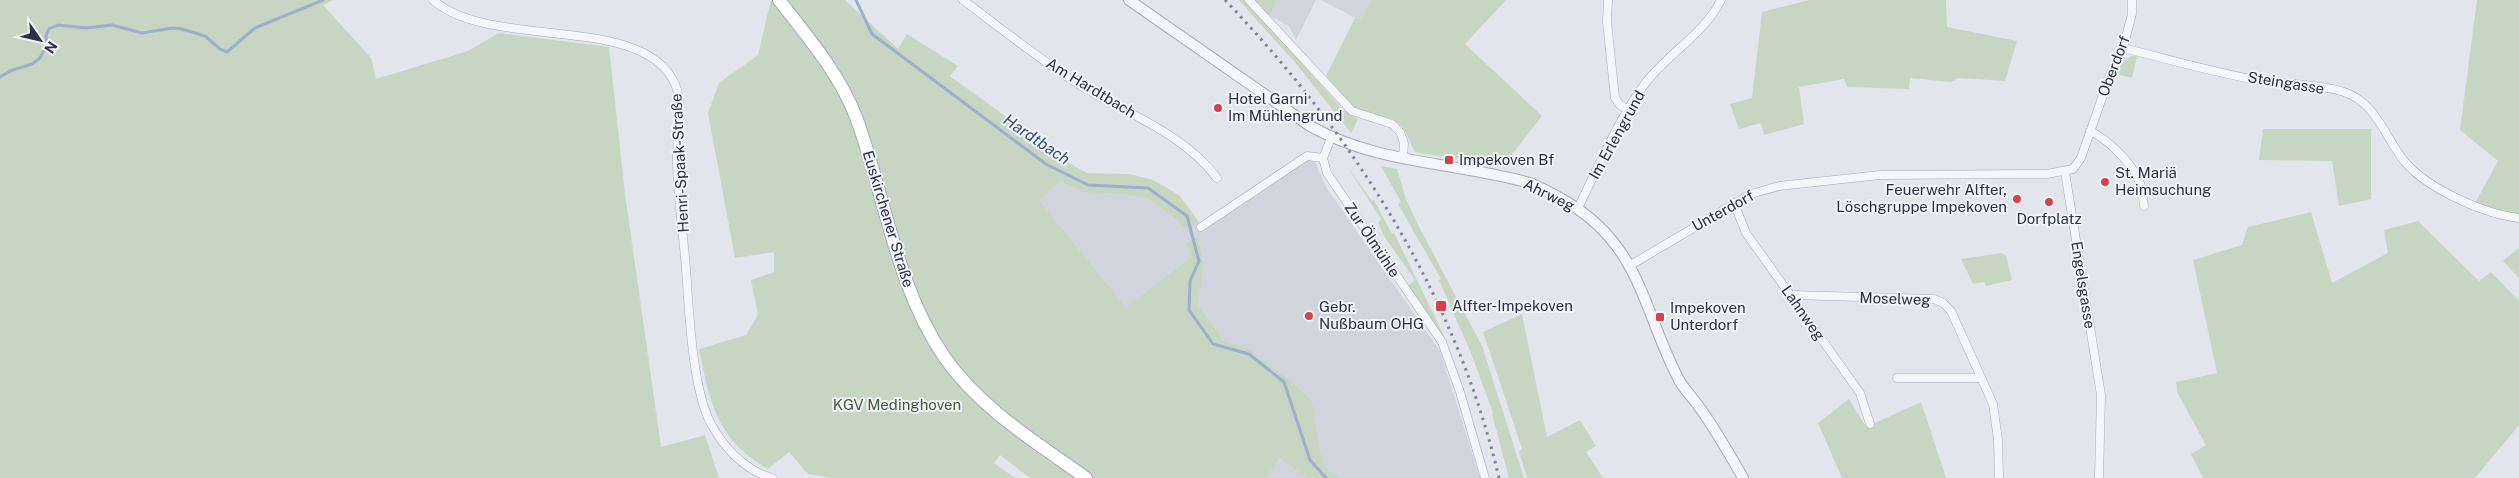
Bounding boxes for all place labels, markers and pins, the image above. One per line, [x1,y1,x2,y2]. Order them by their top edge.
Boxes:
place label: Hotel Garni Im Mühlengrund [1228,90,1343,124]
marker: Hotel Garni Im Mühlengrund [1212,102,1224,114]
place label: Impekoven Bf [1459,151,1554,168]
marker: Impekoven Bf [1443,154,1455,166]
place label: St. Mariä Heimsuchung [2115,164,2211,198]
marker: St. Mariä Heimsuchung [2099,176,2111,188]
place label: Feuerwehr Alfter, Löschgruppe Impekoven [1836,181,2007,215]
marker: Feuerwehr Alfter, Löschgruppe Impekoven [2011,193,2023,205]
marker: Dorfplatz [2043,196,2055,208]
place label: Dorfplatz [2016,210,2082,227]
place label: Alfter-Impekoven [1452,297,1573,314]
place label: Gebr. Nußbaum OHG [1319,298,1424,332]
marker: Alfter-Impekoven [1434,299,1448,313]
place label: Impekoven Unterdorf [1670,299,1746,333]
marker: Gebr. Nußbaum OHG [1303,310,1315,322]
marker: Impekoven Unterdorf [1654,311,1666,323]

